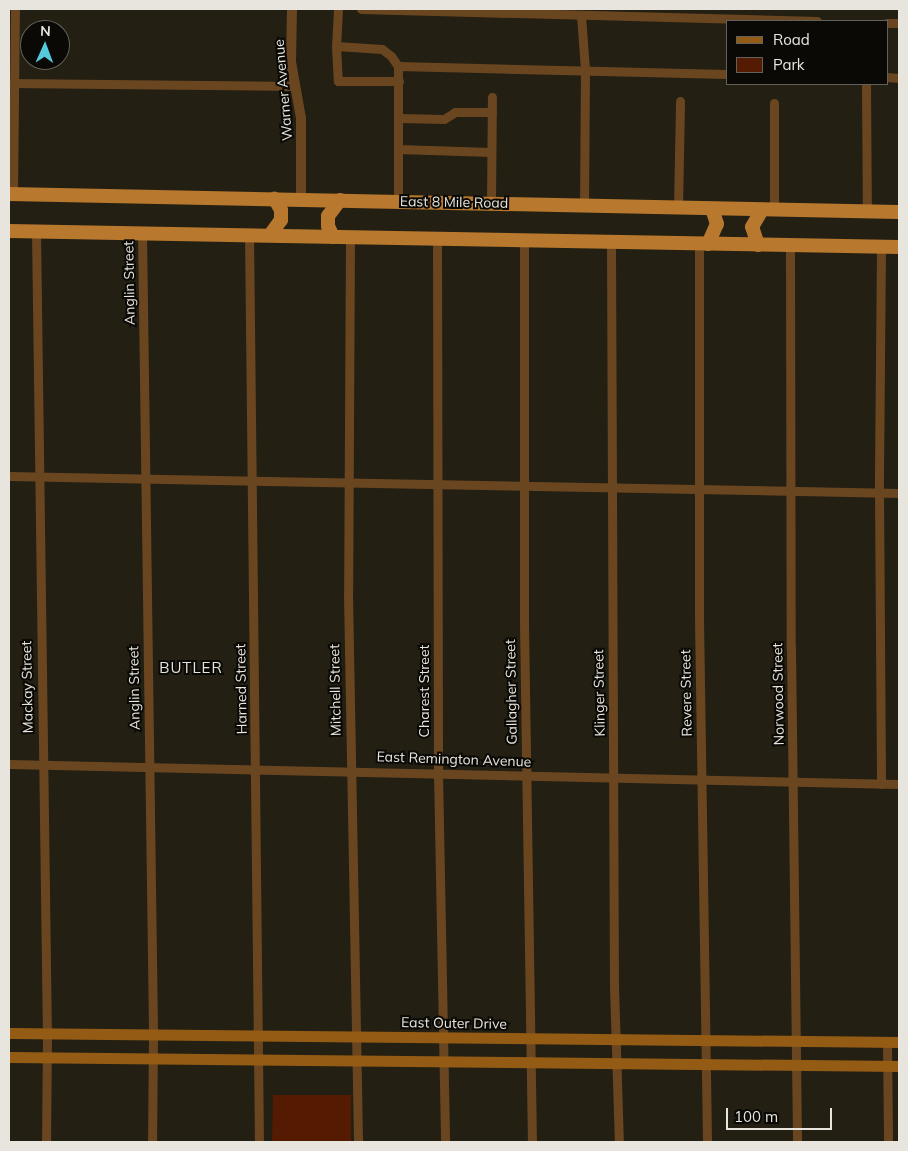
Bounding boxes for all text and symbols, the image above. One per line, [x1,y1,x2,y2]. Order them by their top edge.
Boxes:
north arrow [20,20,70,70]
legend [726,20,888,85]
text: N [40,22,51,40]
text: Road [773,30,810,49]
street label: Warner Avenue [270,39,296,141]
text: Park [773,55,805,74]
street label: East 8 Mile Road [400,193,508,211]
street label: Anglin Street [120,241,138,325]
street label: Gallagher Street [502,639,520,745]
street label: Mackay Street [18,641,36,733]
street label: Norwood Street [769,642,787,746]
street label: Harned Street [232,643,250,735]
street label: Mitchell Street [326,644,344,736]
street label: Charest Street [416,645,432,737]
street label: Anglin Street [125,646,143,730]
street label: Klinger Street [590,649,608,737]
street label: Revere Street [677,649,695,737]
district label: BUTLER [158,659,224,677]
street label: East Remington Avenue [376,748,532,770]
street label: East Outer Drive [401,1014,507,1032]
scale bar [728,1098,834,1130]
text: 100 m [734,1107,778,1126]

